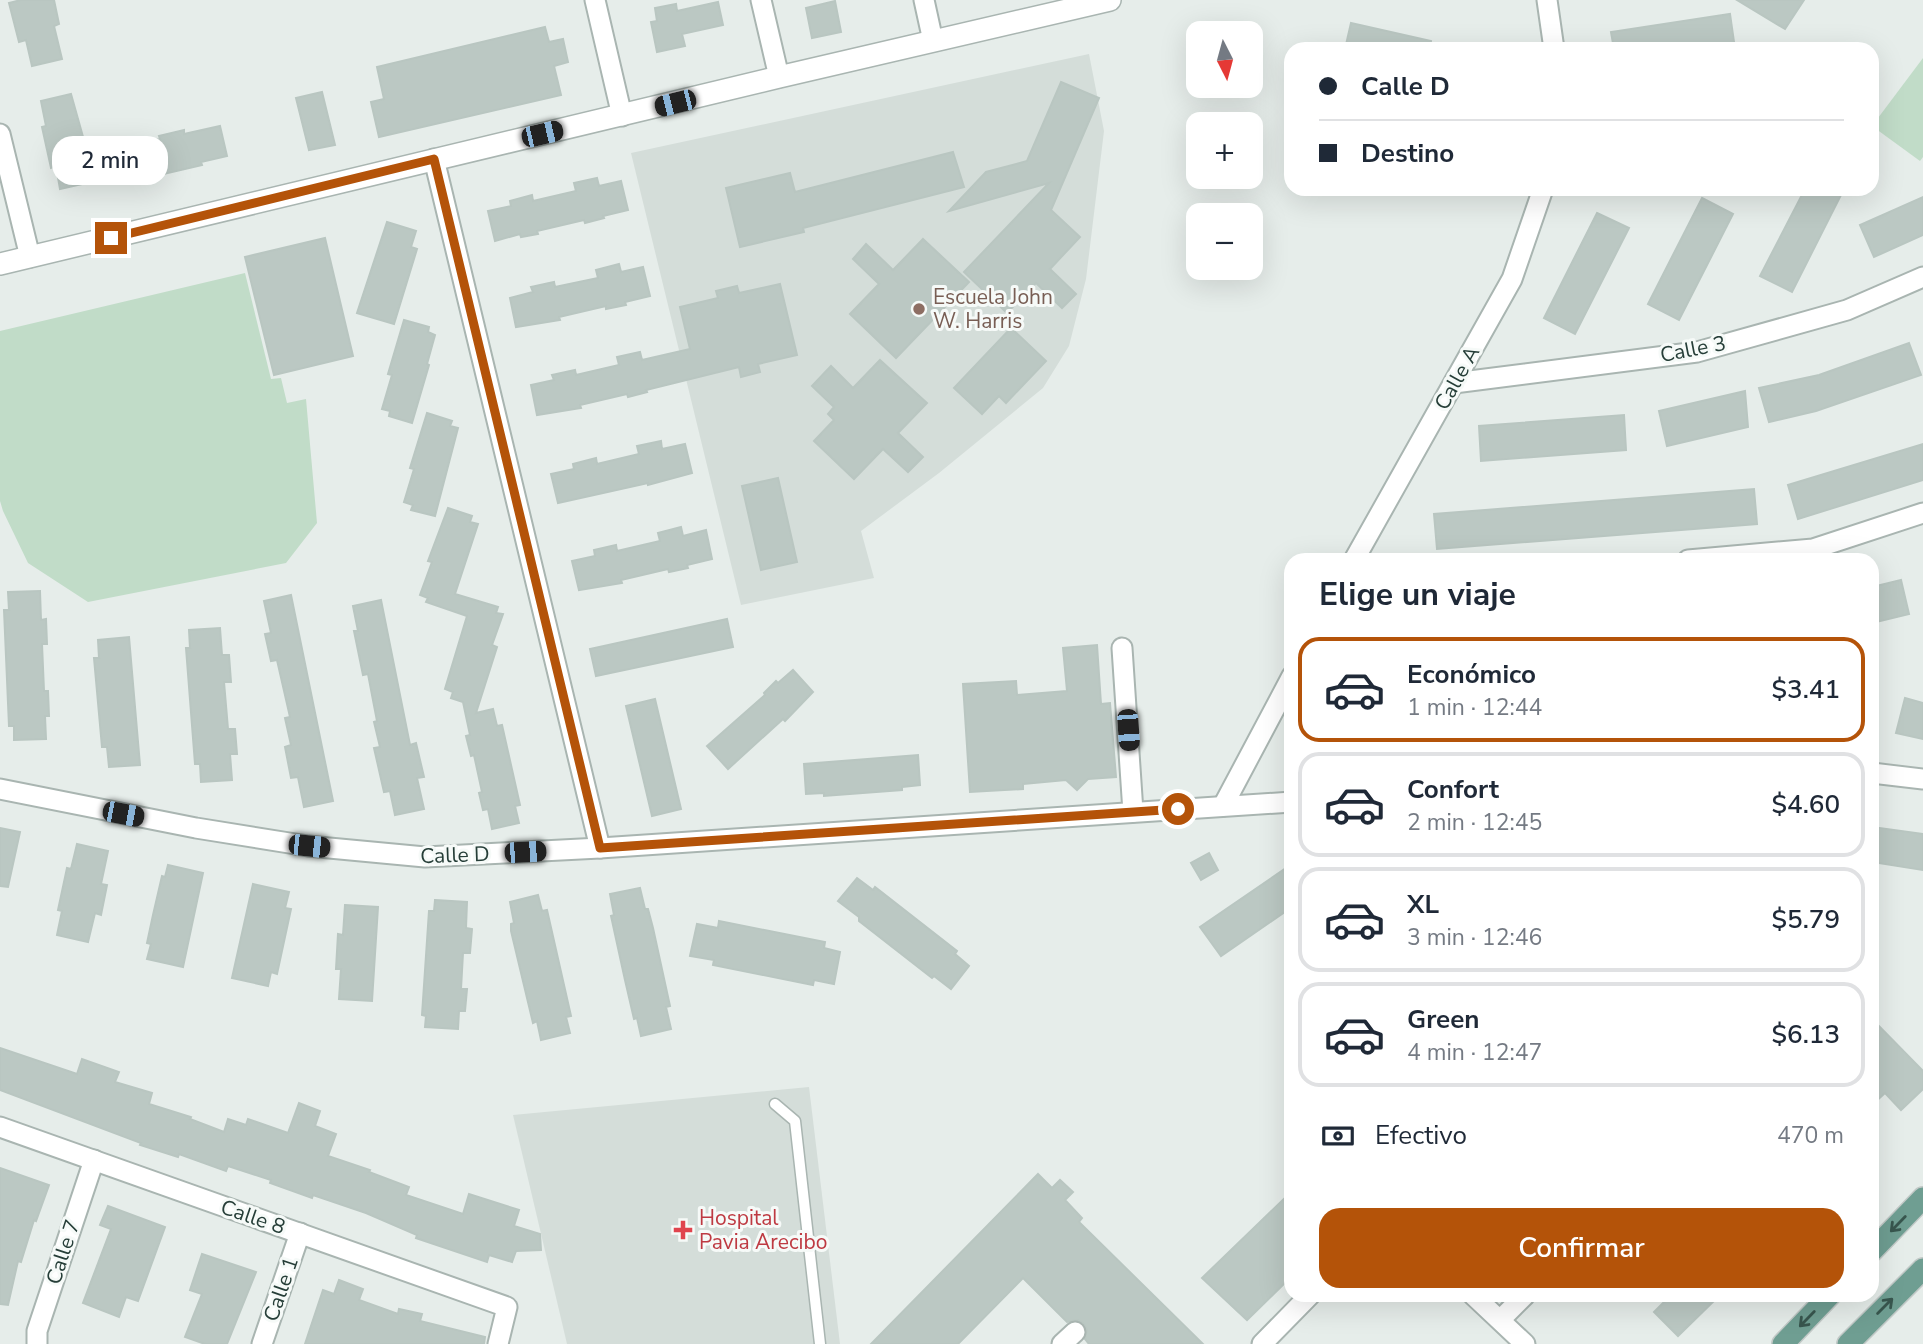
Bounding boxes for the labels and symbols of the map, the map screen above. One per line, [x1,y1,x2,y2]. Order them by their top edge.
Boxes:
north arrow [1186,21,1264,98]
car [653,88,698,118]
car [520,119,565,149]
callout: 2 min [53,136,169,186]
route end [95,222,127,254]
place label: Escuela John W. Harris [933,283,1053,335]
marker: Escuela John W. Harris [911,301,927,317]
street label: Calle 3 [1658,329,1728,369]
street label: Calle A [1428,341,1486,415]
car [1117,708,1140,752]
route start [1162,793,1194,825]
car [101,800,146,828]
car [288,833,331,859]
street label: Calle D [420,840,490,870]
car [504,840,547,864]
street label: Calle 8 [217,1193,289,1241]
place label: Hospital Pavia Arecibo [699,1204,827,1256]
one-way arrow [1889,1215,1906,1232]
street label: Calle 7 [39,1216,87,1288]
marker: Hospital Pavia Arecibo [673,1220,693,1240]
street label: Calle 1 [257,1253,305,1325]
one-way arrow [1877,1298,1894,1315]
one-way arrow [1798,1311,1815,1328]

